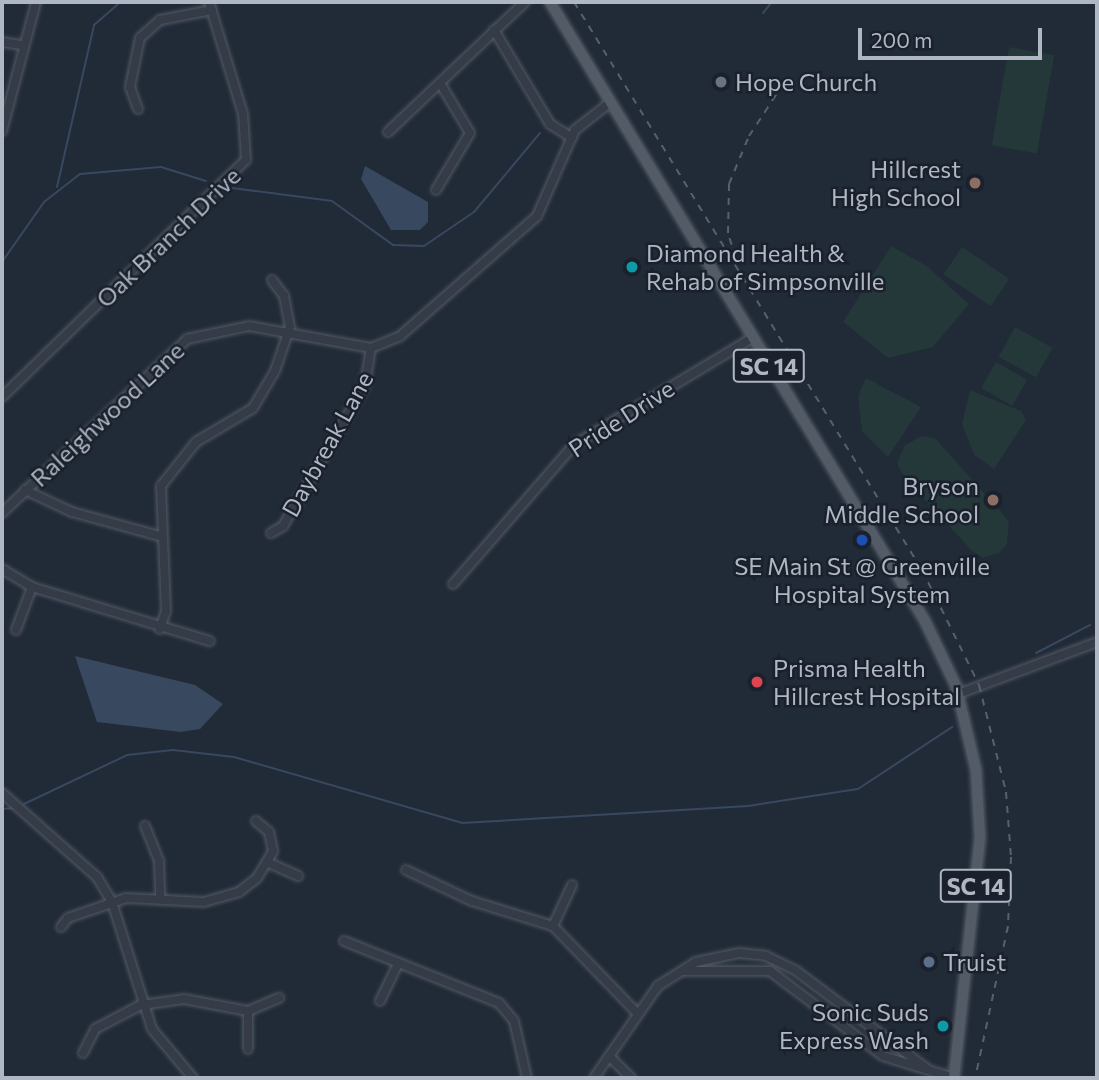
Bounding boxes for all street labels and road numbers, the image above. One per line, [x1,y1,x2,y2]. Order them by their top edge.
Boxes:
street label: Oak Branch Drive [90,161,246,313]
street label: Raleighwood Lane [25,336,189,492]
road number: SC 14 [732,346,806,386]
street label: Daybreak Lane [275,366,379,522]
street label: Pride Drive [563,373,679,463]
road number: SC 14 [939,866,1013,906]

